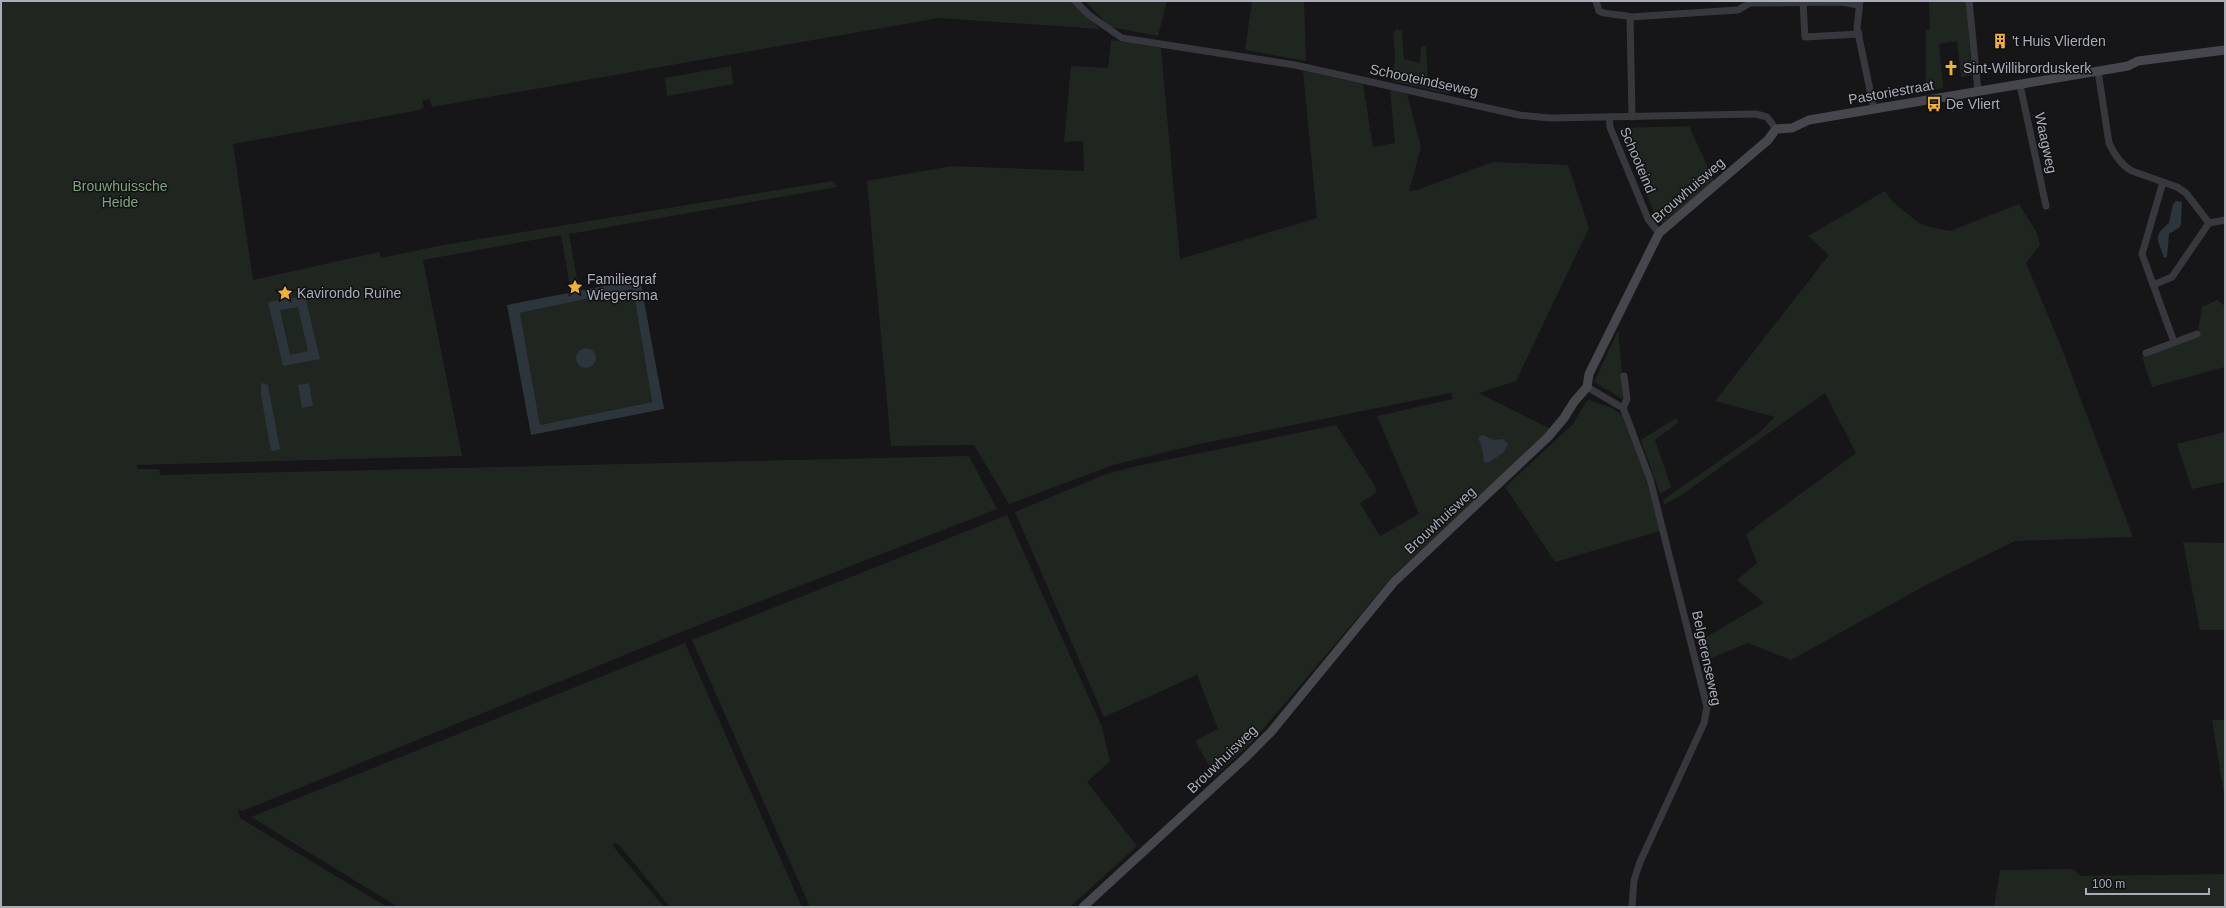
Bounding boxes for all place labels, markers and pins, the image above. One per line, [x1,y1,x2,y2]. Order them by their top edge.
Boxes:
building icon: 't Huis Vlierden [1991,32,2009,50]
place label: 't Huis Vlierden [2012,33,2106,49]
church icon: Sint-Willibrorduskerk [1942,59,1960,77]
place label: Sint-Willibrorduskerk [1963,60,2092,76]
bus stop icon: De Vliert [1925,95,1943,113]
place label: De Vliert [1946,96,2000,112]
place label: Familiegraf Wiegersma [587,271,658,303]
place icon: Familiegraf Wiegersma [566,278,584,296]
place icon: Kavirondo Ruïne [276,284,294,302]
place label: Kavirondo Ruïne [297,285,402,301]

